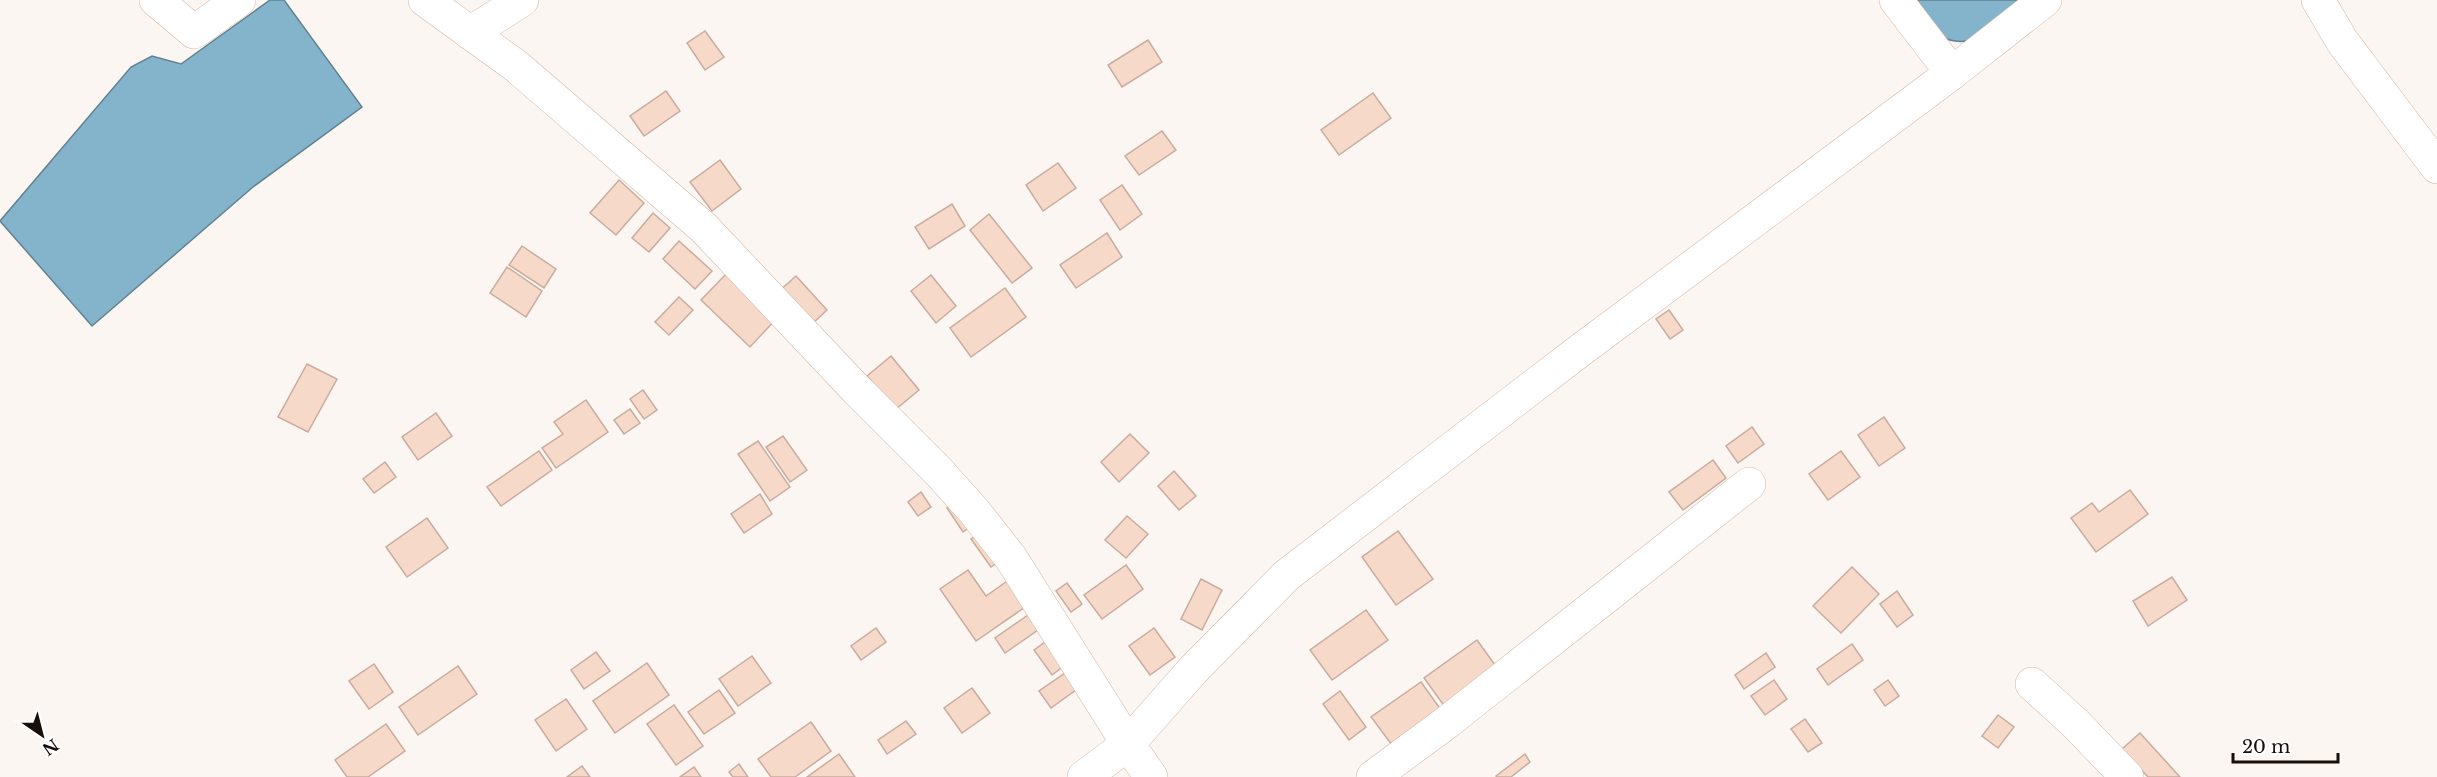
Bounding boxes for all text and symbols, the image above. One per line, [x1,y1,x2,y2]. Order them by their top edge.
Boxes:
north arrow [12,705,72,765]
scale bar [2233,726,2338,764]
text: N [39,735,63,760]
text: 20 m [2242,736,2290,758]

